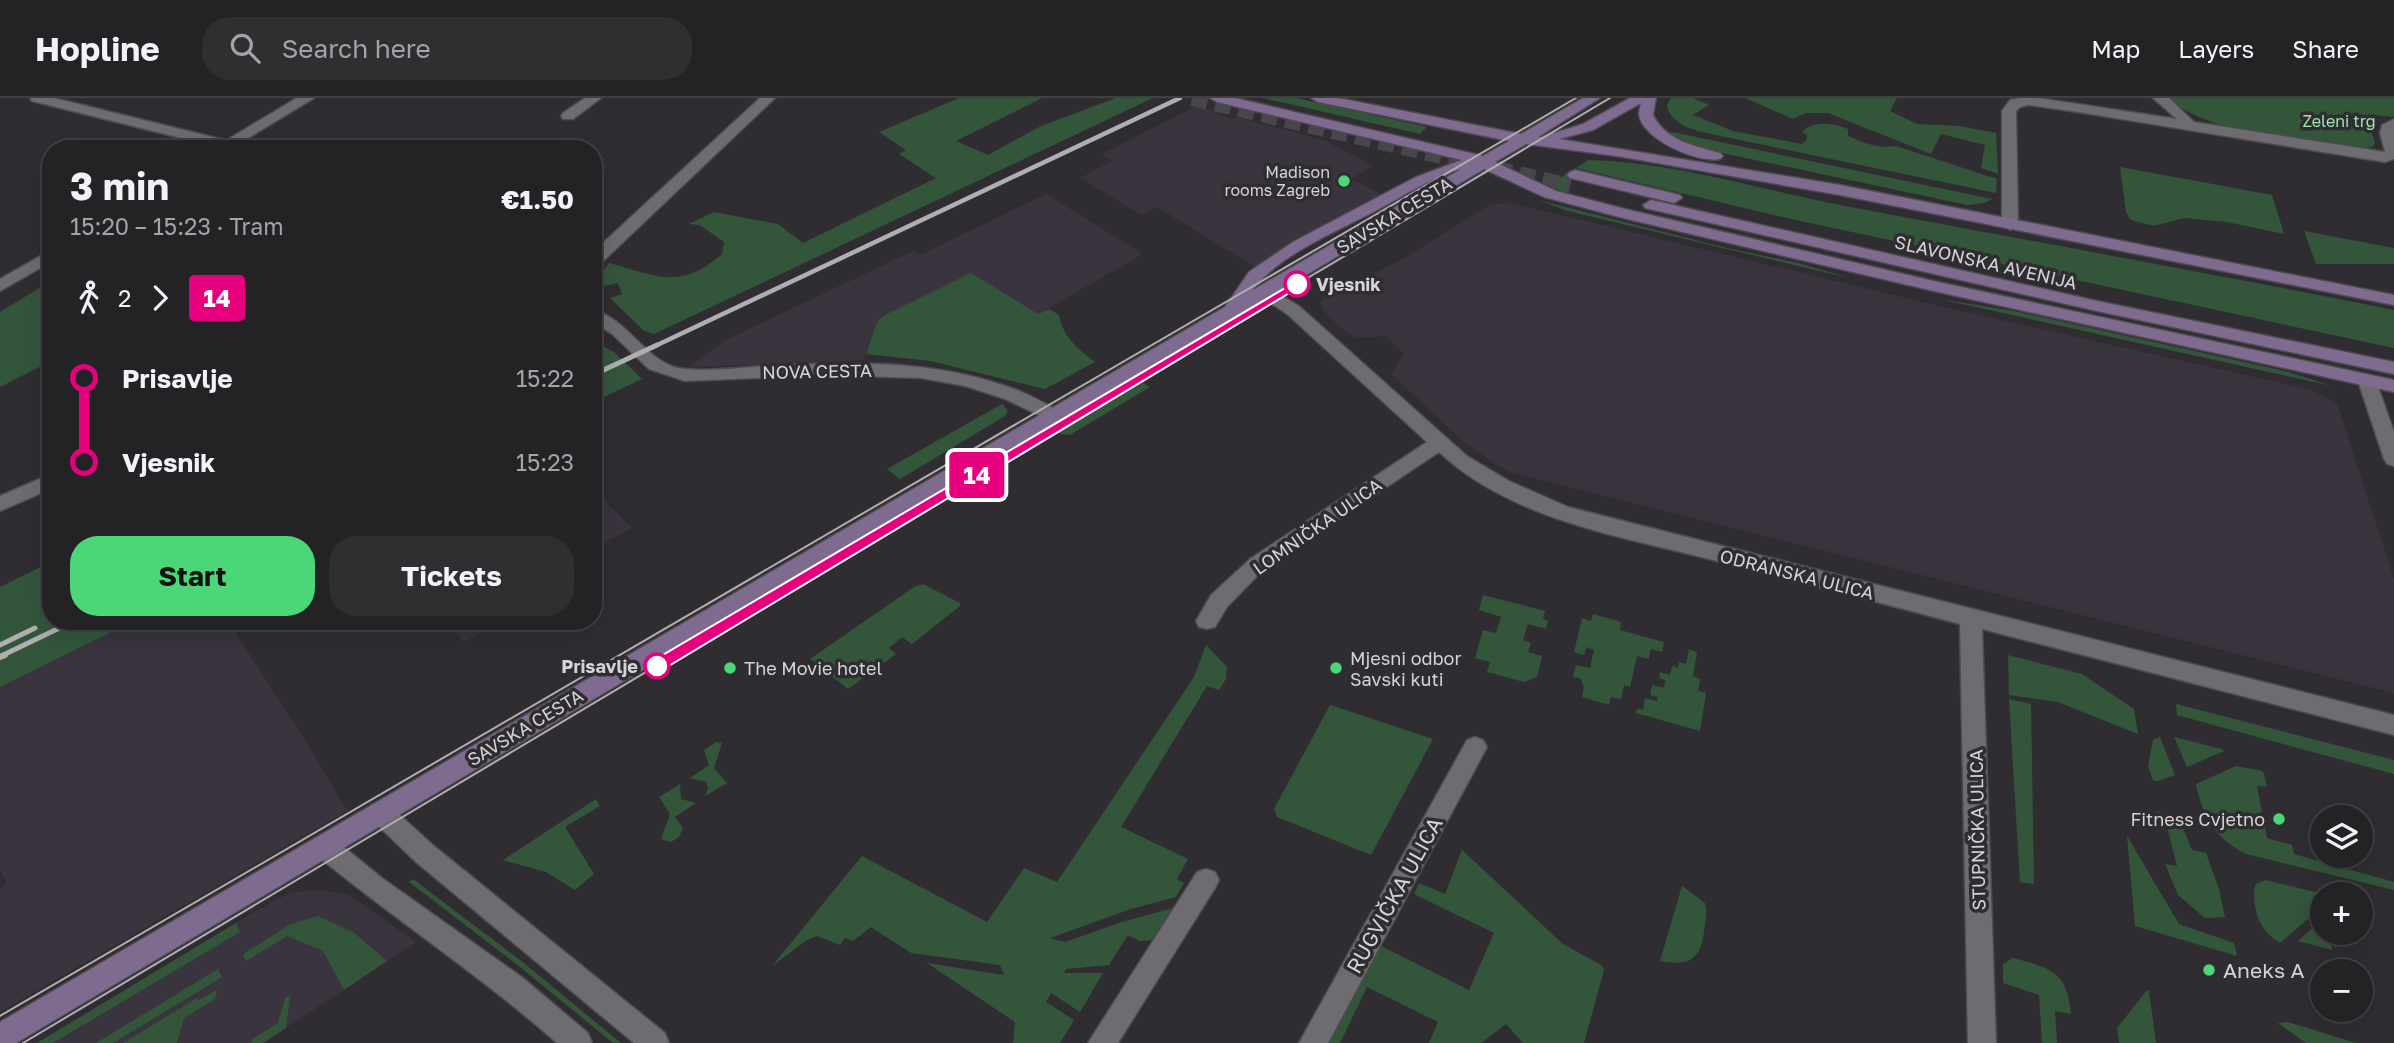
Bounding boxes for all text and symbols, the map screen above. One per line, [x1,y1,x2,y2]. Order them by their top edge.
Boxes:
search box [202,17,692,80]
text: Hopline [35,29,160,68]
icon: search [226,29,264,67]
text: Search here [282,33,431,64]
text: Map [2091,34,2140,63]
text: Layers [2178,34,2254,63]
text: Share [2292,34,2359,63]
park label: Zeleni trg [2302,111,2376,131]
place label: Madison rooms Zagreb [1224,162,1330,200]
text: 3 min [70,163,169,208]
street label: SAVSKA CESTA [1332,172,1456,258]
marker: Madison rooms Zagreb [1336,173,1352,189]
text: €1.50 [501,184,574,215]
text: 15:20 – 15:23 · Tram [70,212,284,240]
street label: SLAVONSKA AVENIJA [1893,230,2079,294]
marker: Vjesnik [1284,271,1310,297]
place label: Vjesnik [1316,273,1381,295]
icon: walk [70,279,108,317]
icon: forward [141,279,179,317]
text: 14 [203,283,231,312]
text: 2 [118,284,131,312]
street label: NOVA CESTA [762,359,872,383]
text: Prisavlje [122,363,233,394]
text: 15:22 [516,364,574,392]
text: Vjesnik [122,447,215,478]
text: 15:23 [516,448,574,476]
line badge: 14 [946,452,1009,498]
text: 14 [963,460,991,489]
street label: LOMNIČKA ULICA [1248,473,1386,579]
button: Start [70,536,315,616]
button: Tickets [329,536,574,616]
street label: ODRANSKA ULICA [1718,544,1876,604]
place label: Mjesni odbor Savski kuti [1350,647,1461,690]
marker: Prisavlje [644,653,670,679]
place label: Prisavlje [561,655,638,677]
place label: The Movie hotel [744,657,882,679]
marker: The Movie hotel [722,660,738,676]
marker: Mjesni odbor Savski kuti [1328,660,1344,676]
street label: SAVSKA CESTA [463,684,587,770]
street label: STUPNIČKA ULICA [1965,749,1989,911]
map controls [2310,805,2373,1022]
button: layers [2310,805,2373,868]
place label: Fitness Cvjetno [2131,808,2265,830]
marker: Fitness Cvjetno [2271,811,2287,827]
street label: RUGVIČKA ULICA [1340,812,1448,978]
button: + [2310,882,2373,945]
place label: Aneks A [2223,957,2304,983]
button: − [2310,959,2373,1022]
marker: Aneks A [2201,962,2217,978]

